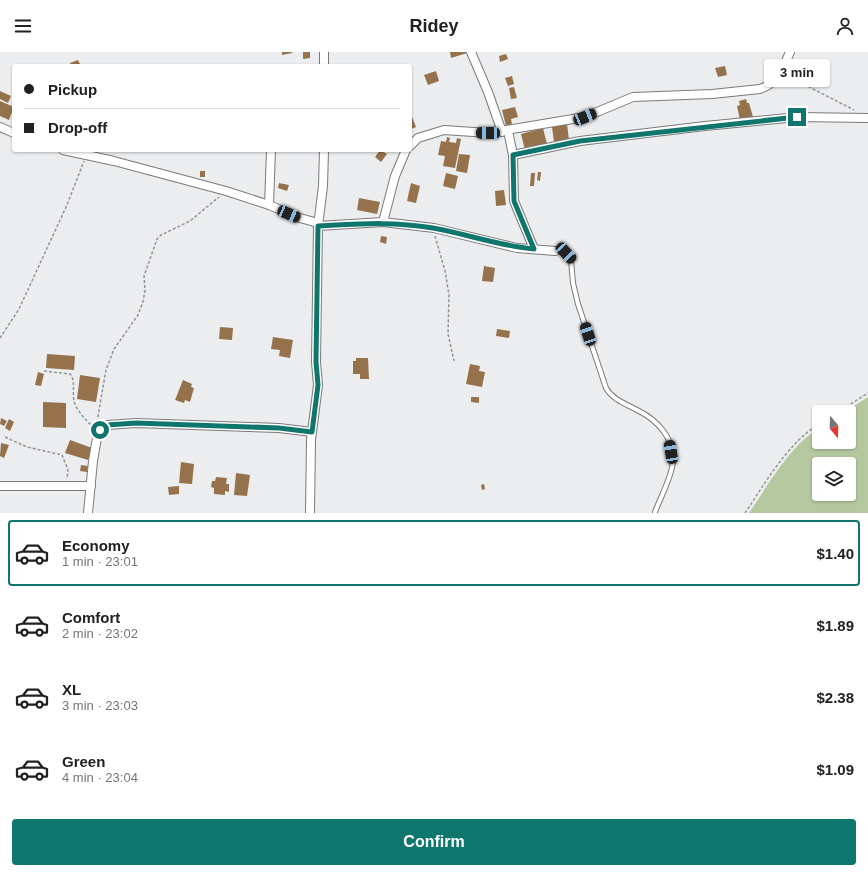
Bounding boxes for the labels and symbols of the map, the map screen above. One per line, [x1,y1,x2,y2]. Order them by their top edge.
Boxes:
callout: 3 min [764,59,830,87]
car [572,107,598,127]
route end [788,108,806,126]
car [476,127,500,139]
car [276,204,302,224]
car [553,240,579,266]
car [579,321,597,347]
north arrow [812,405,856,449]
route start [91,421,109,439]
car [663,439,679,465]

